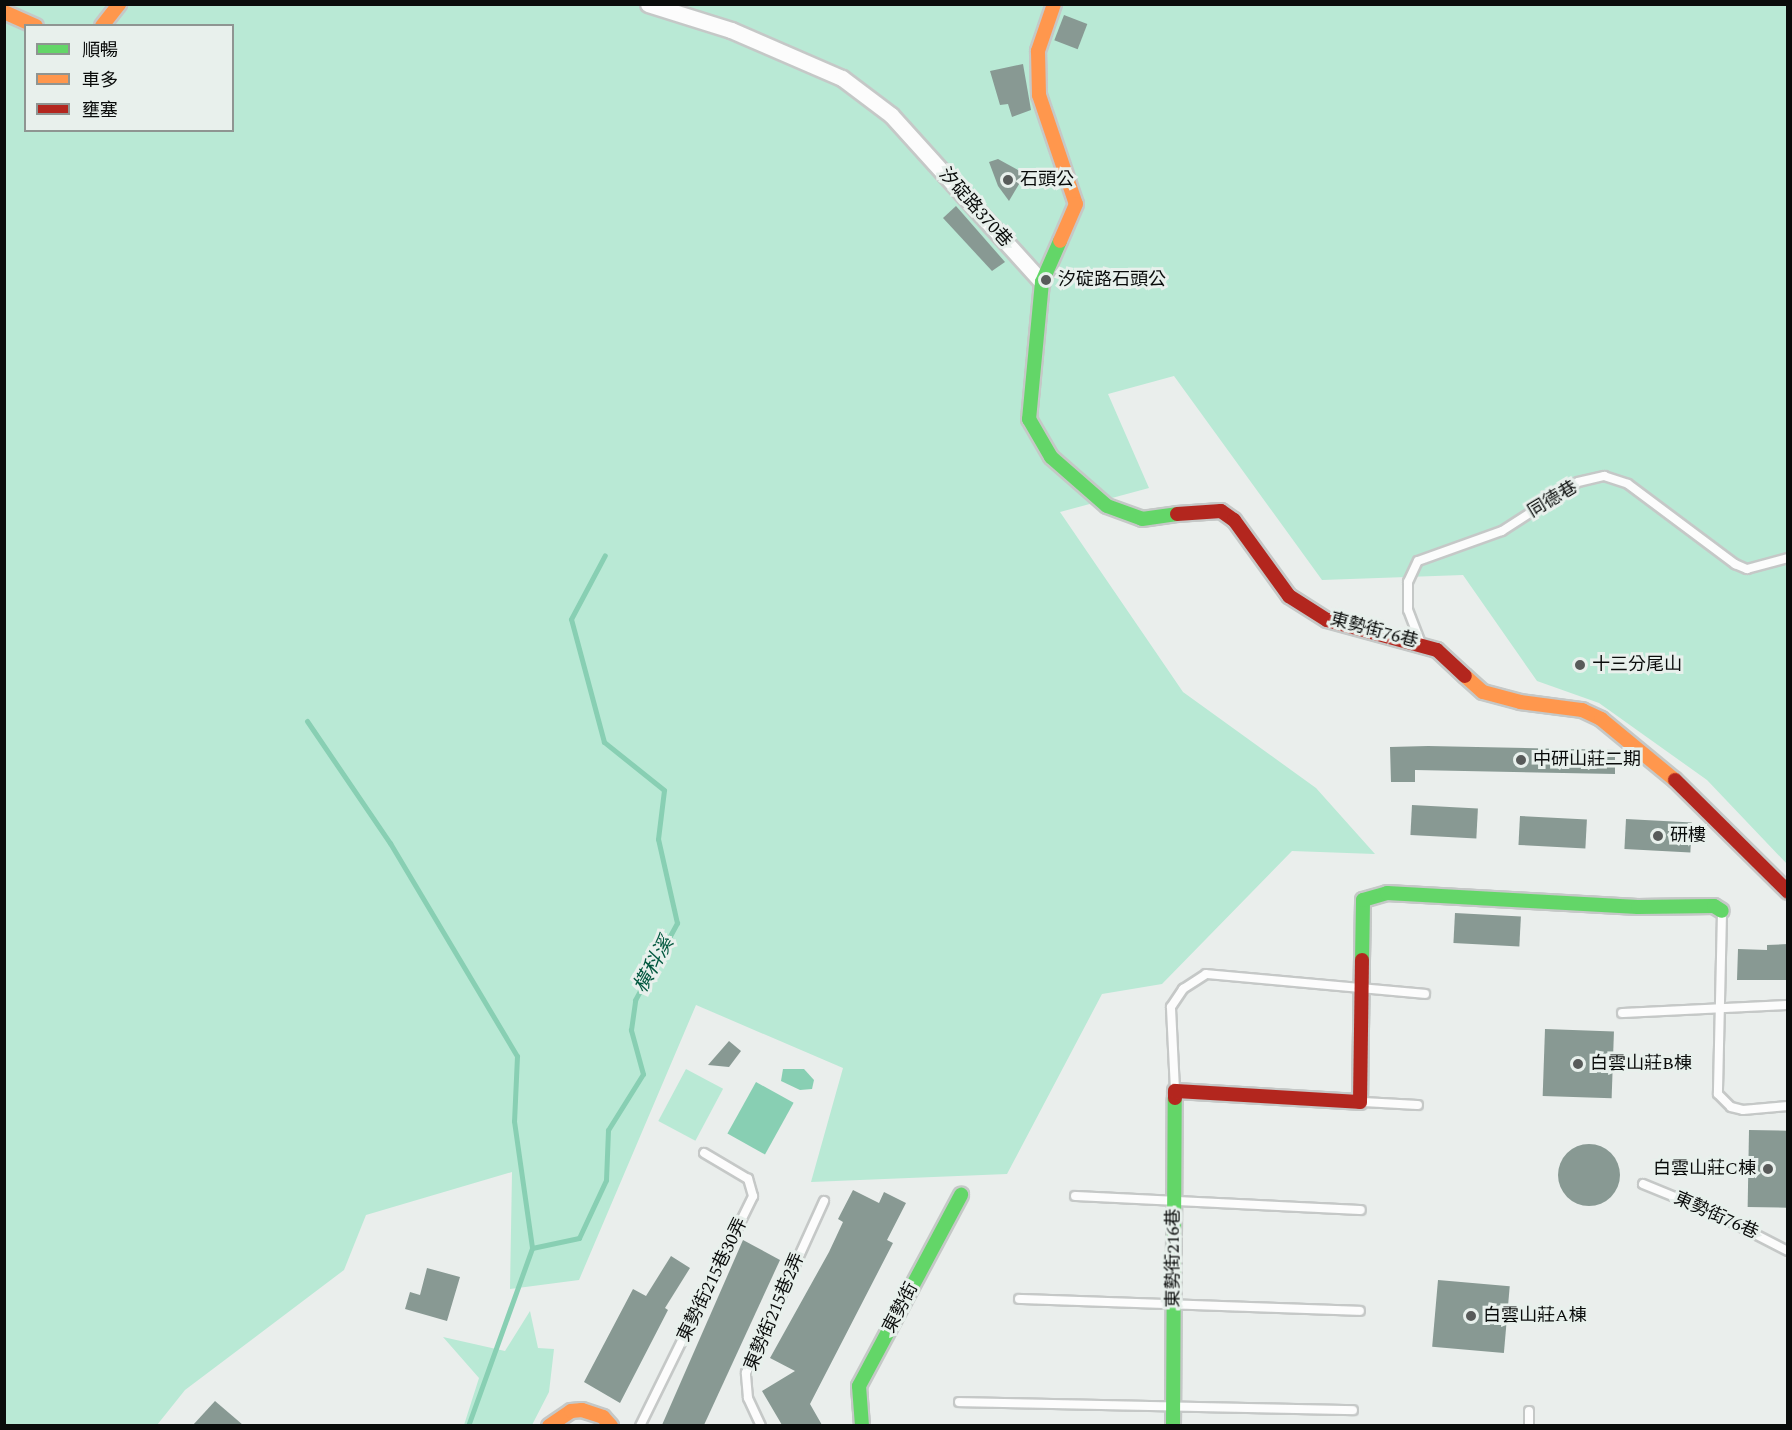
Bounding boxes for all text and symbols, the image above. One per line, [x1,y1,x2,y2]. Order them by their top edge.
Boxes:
legend [24,24,234,132]
text: 順暢 [82,37,118,64]
text: 車多 [82,67,118,94]
text: 壅塞 [82,97,118,124]
street label: 汐碇路370巷 [934,164,1016,252]
place label: 石頭公 [1020,169,1074,191]
marker: 石頭公 [1001,173,1015,187]
place label: 汐碇路石頭公 [1058,269,1166,291]
marker: 汐碇路石頭公 [1039,273,1053,287]
street label: 同德巷 [1524,477,1582,523]
street label: 東勢街76巷 [1328,609,1420,653]
place label: 十三分尾山 [1592,654,1682,676]
marker: 十三分尾山 [1573,658,1587,672]
place label: 中研山莊二期 [1533,749,1641,771]
marker: 中研山莊二期 [1514,753,1528,767]
place label: 研樓 [1670,825,1706,847]
marker: 研樓 [1651,829,1665,843]
water label: 橫科溪 [629,933,679,997]
place label: 白雲山莊B棟 [1590,1053,1692,1075]
marker: 白雲山莊B棟 [1571,1057,1585,1071]
place label: 白雲山莊C棟 [1653,1158,1756,1180]
marker: 白雲山莊C棟 [1761,1162,1775,1176]
street label: 東勢街76巷 [1670,1188,1762,1244]
street label: 東勢街216巷 [1163,1209,1185,1307]
street label: 東勢街215巷30弄 [674,1215,752,1345]
street label: 東勢街215巷2弄 [740,1250,810,1374]
street label: 東勢街 [879,1279,923,1337]
place label: 白雲山莊A棟 [1483,1305,1586,1327]
marker: 白雲山莊A棟 [1464,1309,1478,1323]

